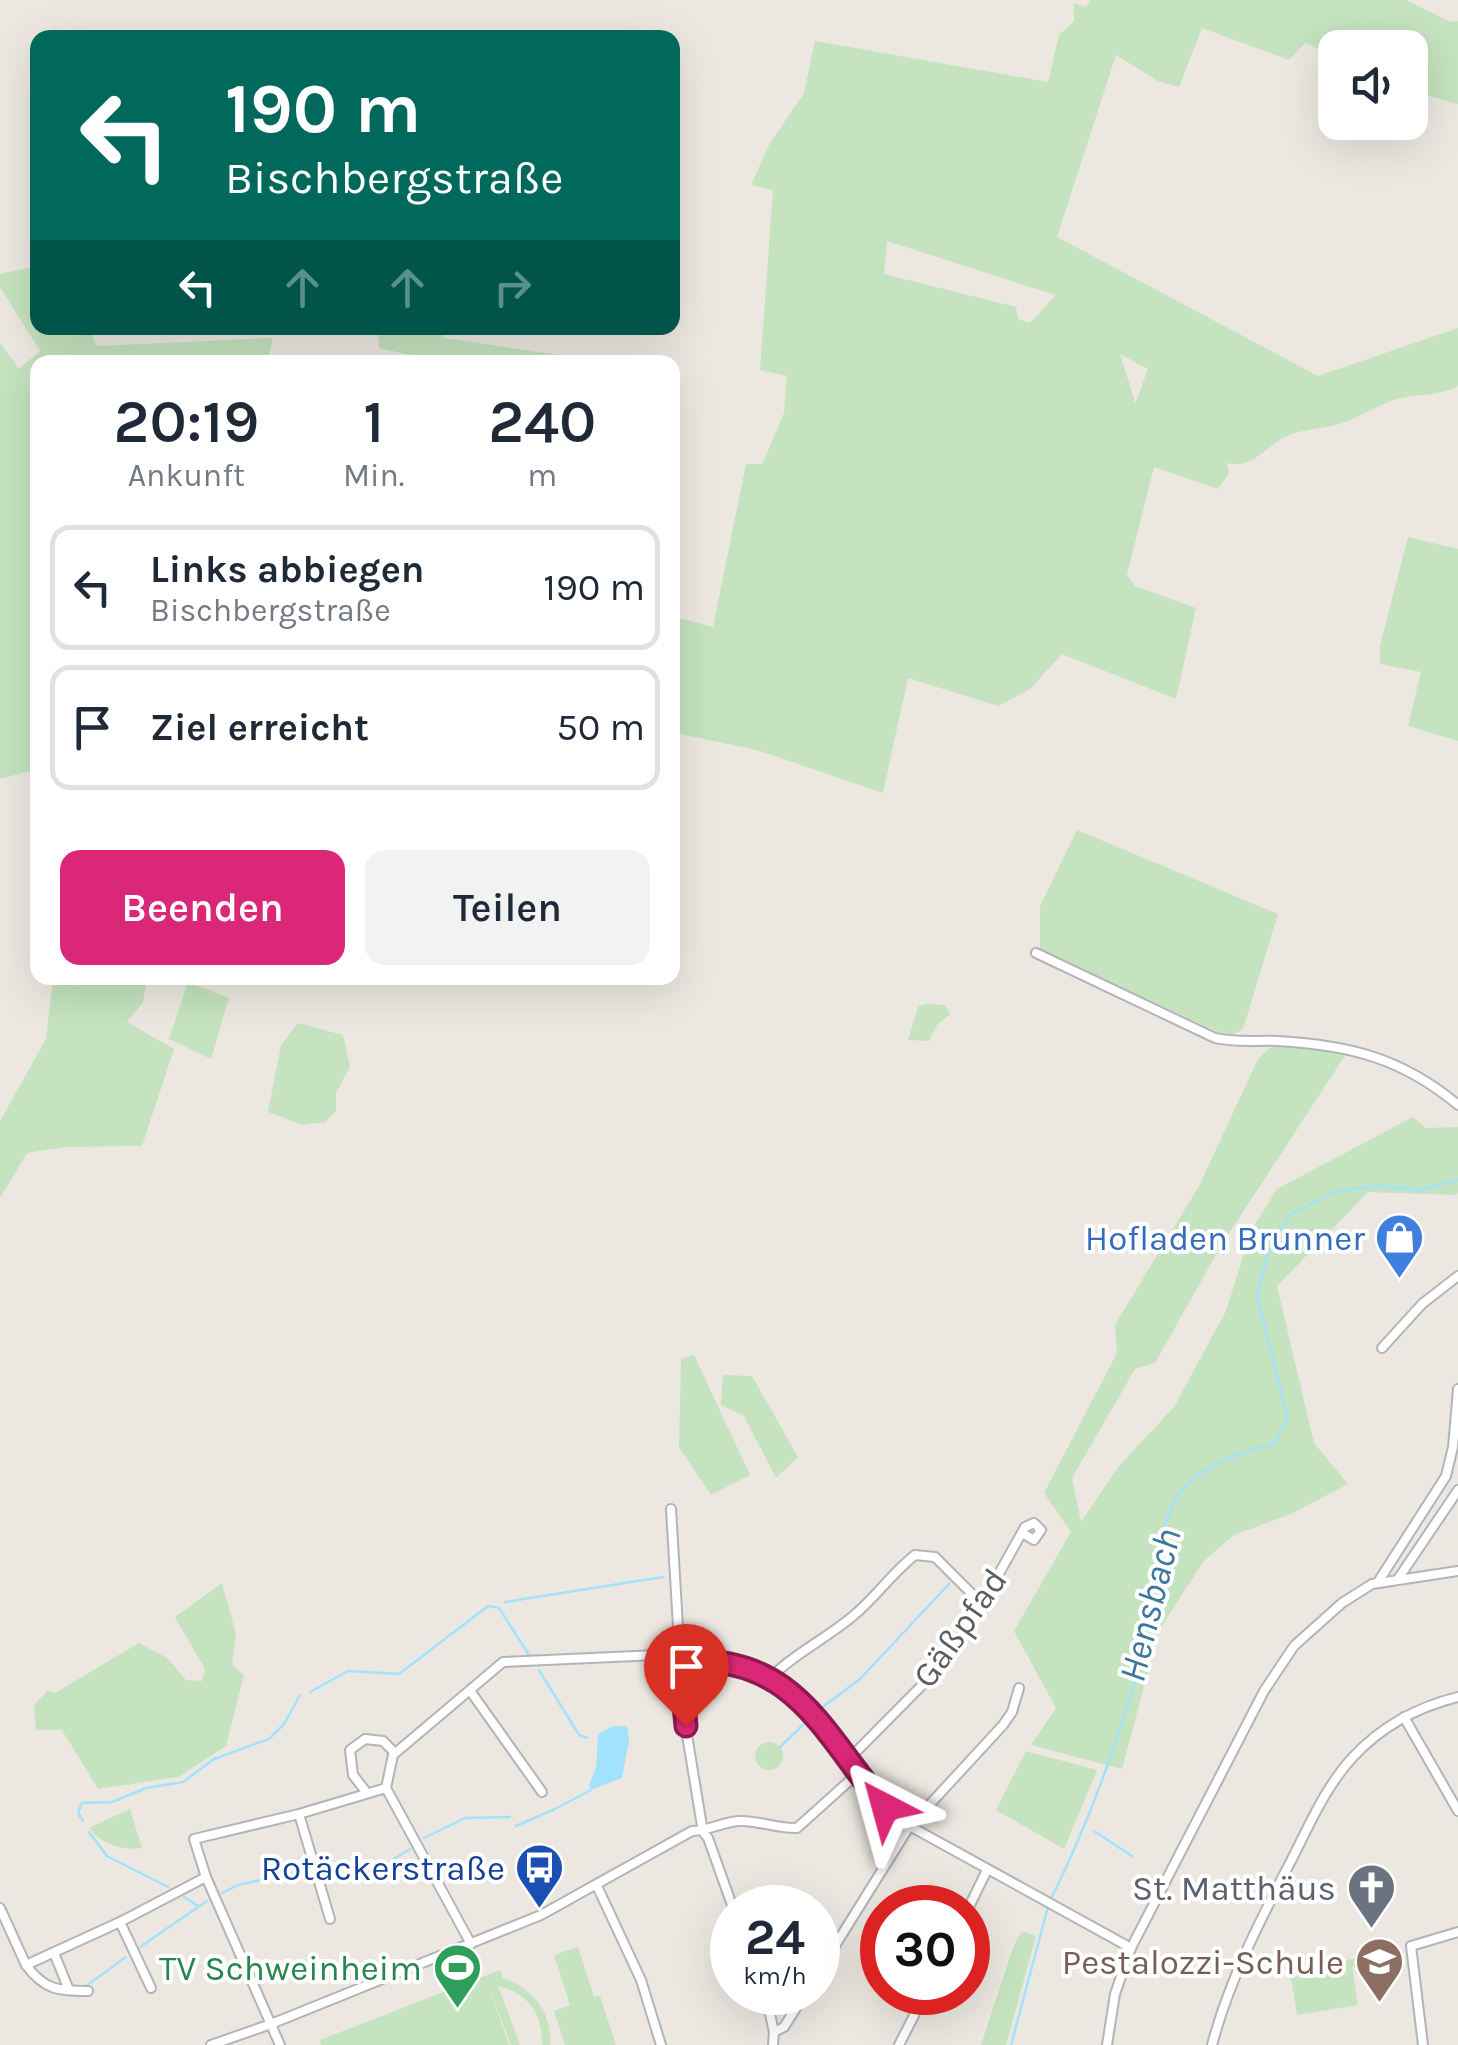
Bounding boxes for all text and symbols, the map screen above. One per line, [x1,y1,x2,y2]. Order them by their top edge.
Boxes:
map controls [1318,30,1428,140]
button: sound [1318,30,1428,140]
text: 190 m [225,68,421,150]
icon: left [60,70,190,200]
text: Bischbergstraße [225,152,563,204]
icon: left [170,260,225,315]
icon: ahead [275,260,330,315]
icon: ahead [380,260,435,315]
icon: right [485,260,540,315]
text: 20:19 [114,387,259,457]
text: 1 [363,387,384,457]
text: 240 [488,387,596,457]
text: Ankunft [128,457,245,494]
text: Min. [343,457,405,494]
text: m [527,457,557,494]
text: Links abbiegen [150,547,424,592]
icon: left [65,560,120,615]
text: 190 m [543,565,645,610]
text: Bischbergstraße [150,592,391,629]
icon: arrive [65,700,120,755]
text: Ziel erreicht [150,705,369,750]
text: 50 m [556,705,645,750]
button: Beenden [60,850,345,965]
button: Teilen [365,850,650,965]
shop icon: Hofladen Brunner [1374,1212,1426,1280]
place label: Hofladen Brunner [1085,1218,1365,1259]
water label: Hensbach [1109,1524,1191,1686]
street label: Gäßpfad [904,1561,1016,1695]
pin [644,1624,729,1727]
icon: arrive [659,1639,714,1694]
position arrow [833,1755,937,1859]
bus stop icon: Rotäckerstraße [514,1842,566,1910]
place label: Rotäckerstraße [261,1848,505,1889]
church icon: St. Matthäus [1345,1862,1397,1930]
place label: St. Matthäus [1132,1868,1336,1909]
speed limit sign: 30 [860,1885,990,2015]
text: 24 [745,1908,805,1967]
school or university icon: Pestalozzi-Schule [1353,1936,1405,2004]
sports icon: TV Schweinheim [431,1942,483,2010]
place label: Pestalozzi-Schule [1062,1942,1344,1983]
place label: TV Schweinheim [159,1948,422,1989]
text: km/h [743,1961,807,1990]

